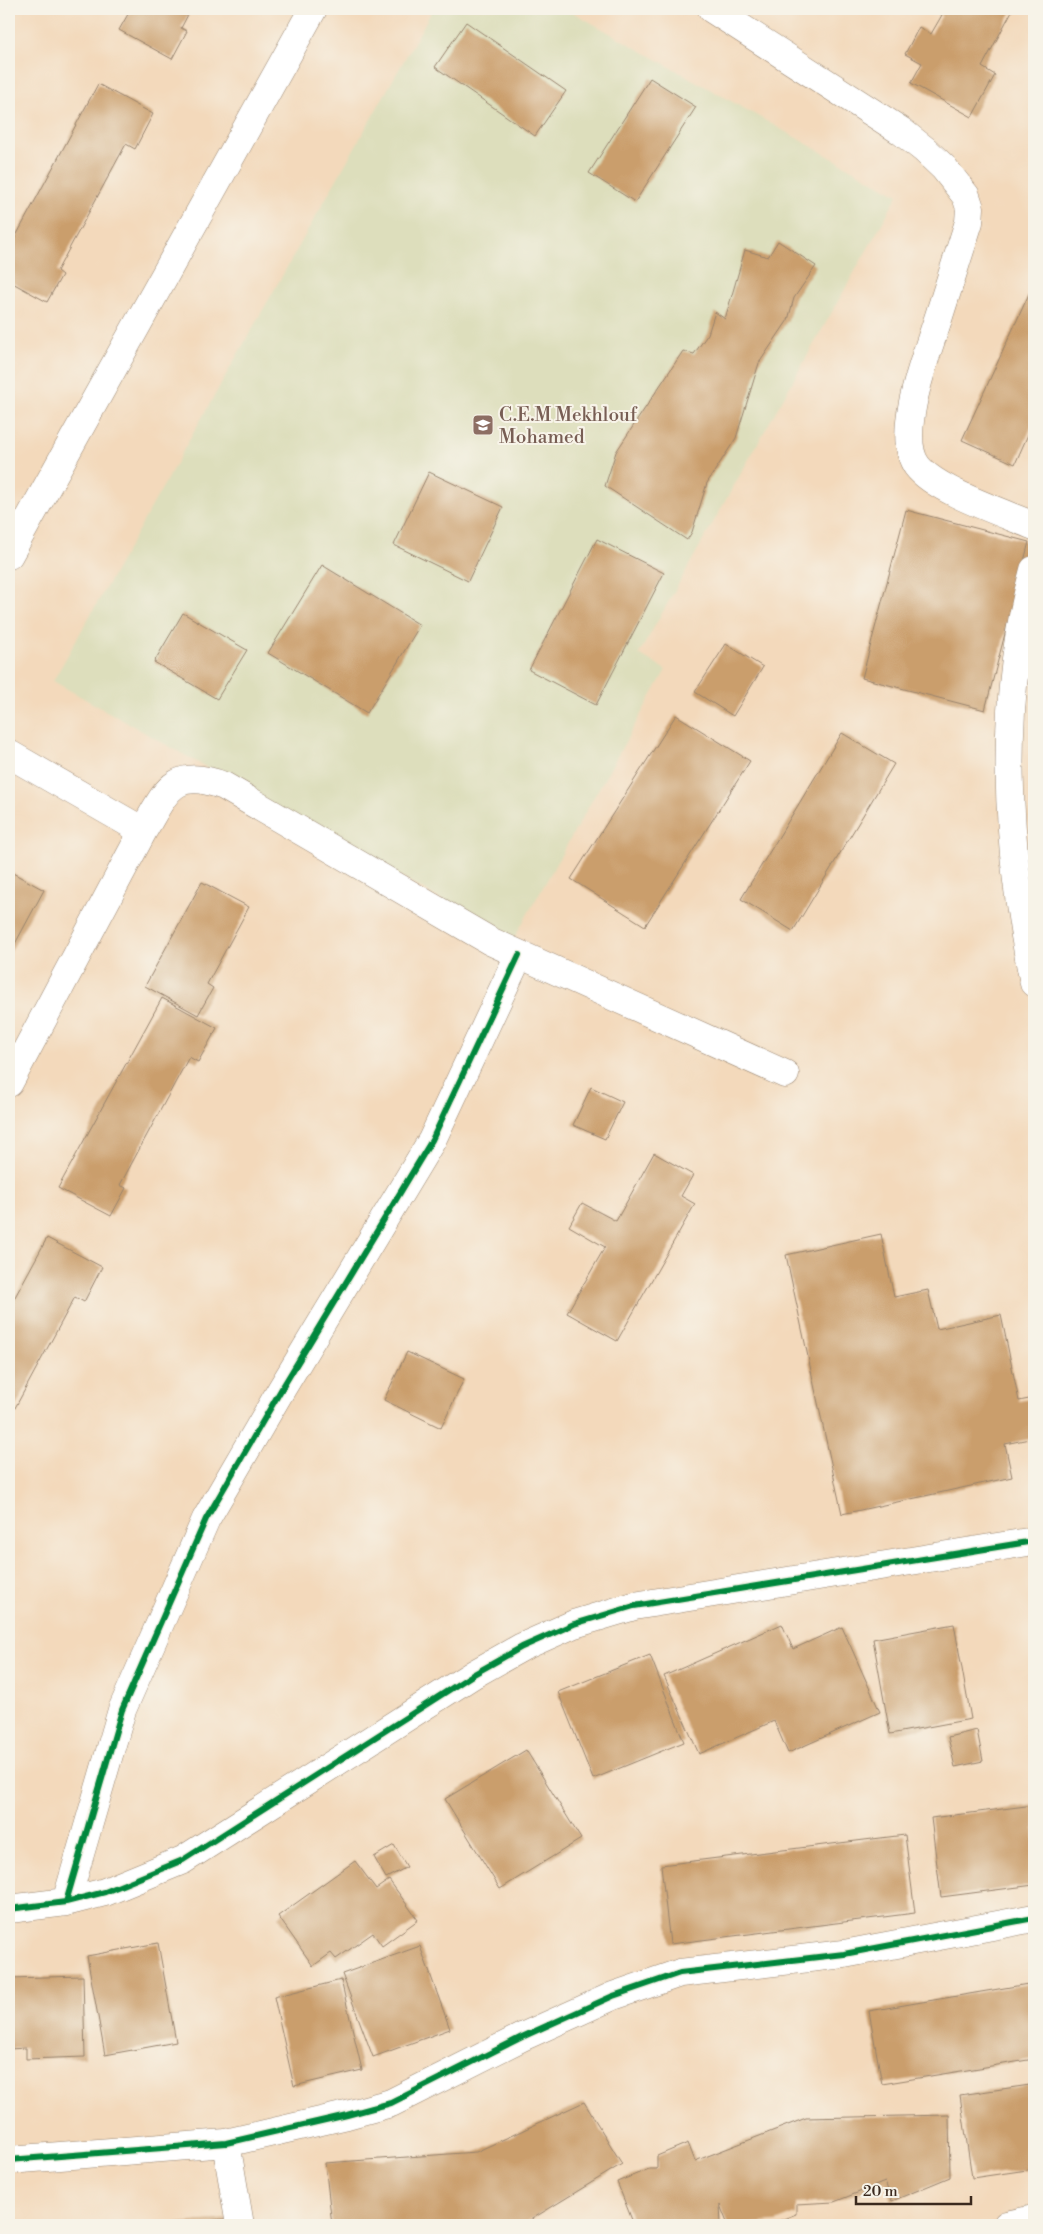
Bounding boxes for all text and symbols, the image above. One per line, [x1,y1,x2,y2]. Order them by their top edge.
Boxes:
place label: C.E.M Mekhlouf Mohamed [499,403,638,449]
school or university icon: C.E.M Mekhlouf Mohamed [471,413,495,437]
scale bar [856,2174,970,2206]
text: 20 m [863,2182,898,2201]

